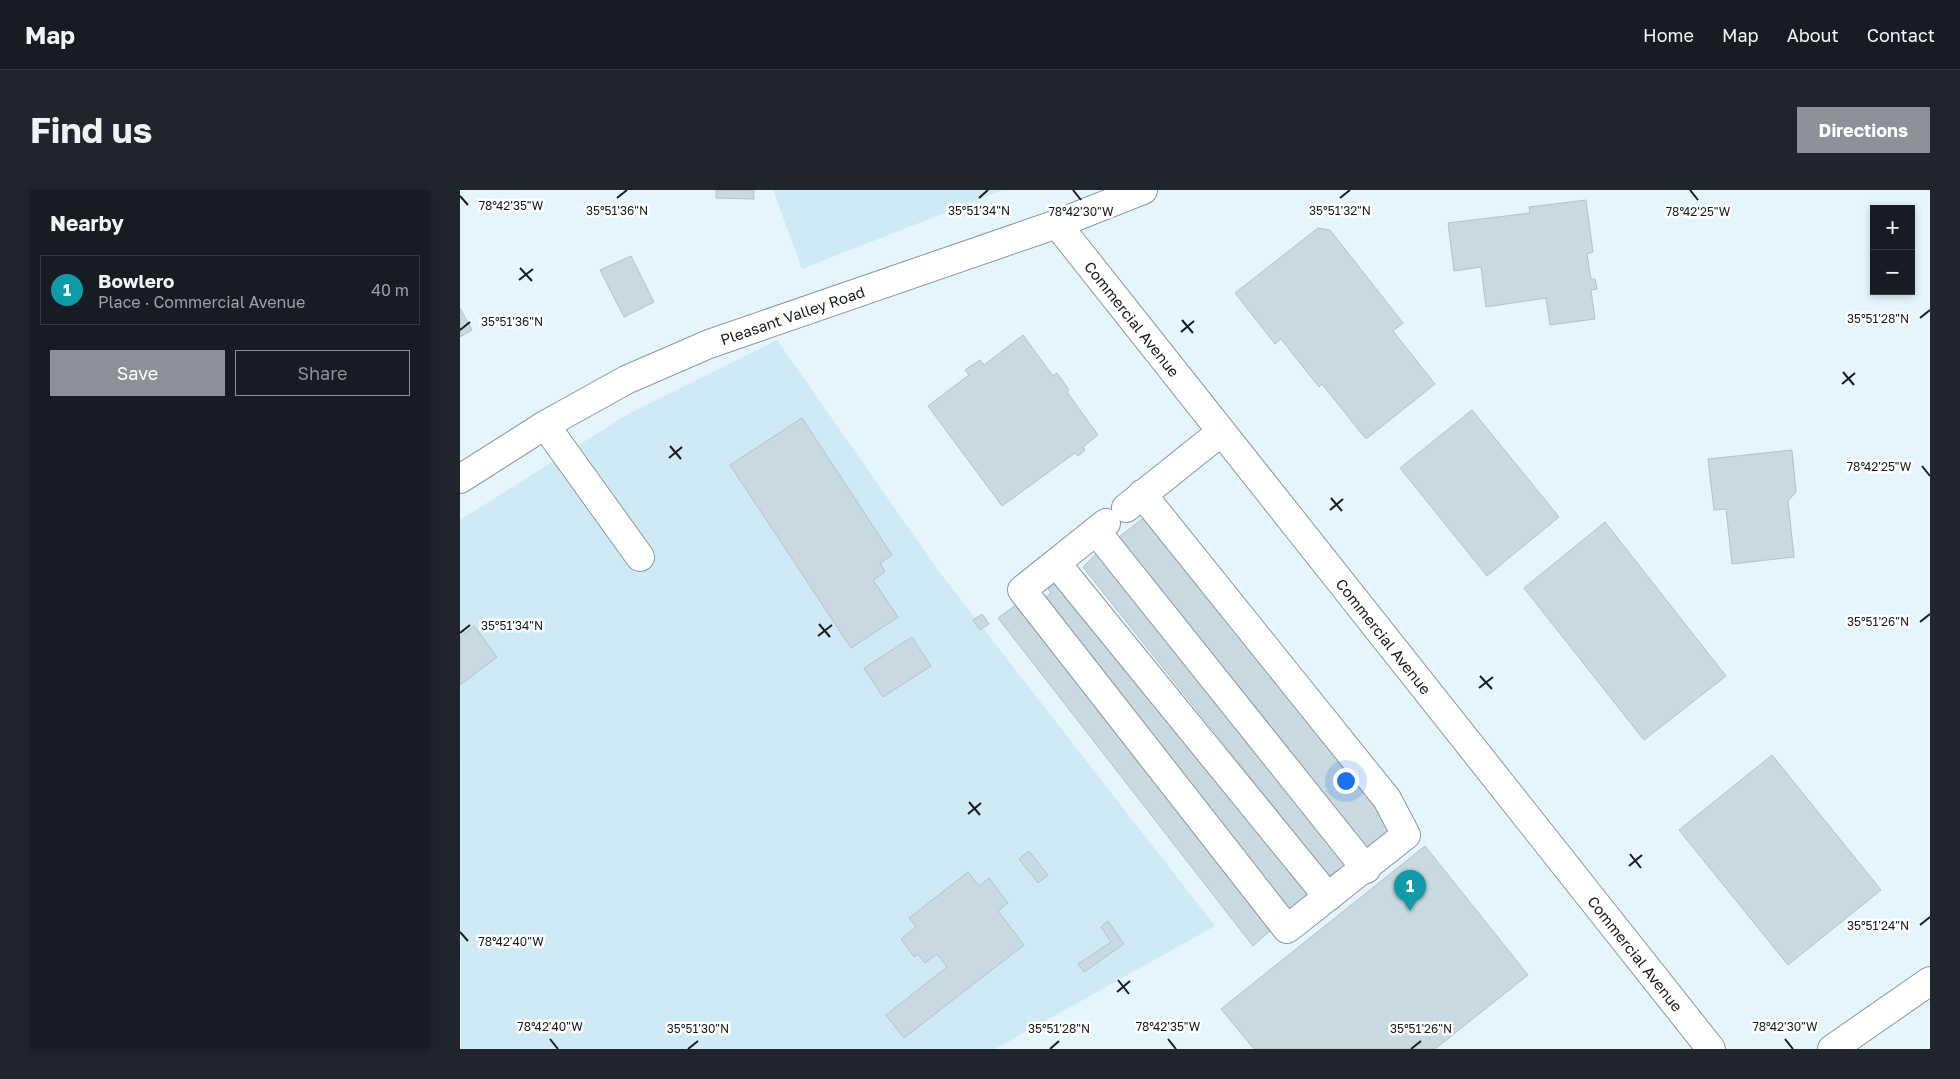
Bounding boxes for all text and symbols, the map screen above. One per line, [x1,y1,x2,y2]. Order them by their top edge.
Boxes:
text: Map [25,20,75,49]
text: Home [1643,24,1694,46]
text: Map [1722,24,1759,46]
text: About [1787,24,1839,46]
text: Contact [1867,24,1935,46]
button: Directions [1797,107,1930,153]
text: Find us [30,109,152,151]
text: 78°42'35"W [479,198,544,213]
text: 35°51'36"N [586,203,648,218]
text: 35°51'34"N [948,203,1010,218]
text: 35°51'32"N [1309,203,1371,218]
text: 78°42'30"W [1048,204,1114,219]
text: 78°42'25"W [1666,204,1731,219]
map controls [1870,205,1915,295]
button: + [1870,205,1915,250]
text: Nearby [50,210,124,236]
button: − [1870,250,1915,295]
street label: Commercial Avenue [1081,257,1184,380]
text: Bowlero [98,269,174,292]
text: 1 [63,280,71,300]
text: 40 m [371,280,409,300]
street label: Pleasant Valley Road [718,282,867,348]
text: Place · Commercial Avenue [98,292,305,312]
text: 35°51'28"N [1847,311,1909,326]
text: 35°51'36"N [481,314,543,329]
button: Save [50,350,225,396]
button: Share [235,350,410,396]
text: 78°42'25"W [1847,459,1912,474]
street label: Commercial Avenue [1332,575,1435,698]
text: 35°51'26"N [1847,614,1909,629]
text: 35°51'34"N [481,618,543,633]
your location [1333,768,1359,794]
pin: 1 [1394,870,1426,911]
street label: Commercial Avenue [1584,892,1687,1015]
text: 35°51'24"N [1847,918,1909,933]
text: 78°42'40"W [478,934,544,949]
text: 78°42'40"W [517,1019,583,1034]
text: 78°42'35"W [1136,1019,1201,1034]
text: 78°42'30"W [1752,1019,1818,1034]
text: 35°51'30"N [667,1021,729,1036]
text: 35°51'28"N [1028,1021,1090,1036]
text: 35°51'26"N [1390,1021,1452,1036]

